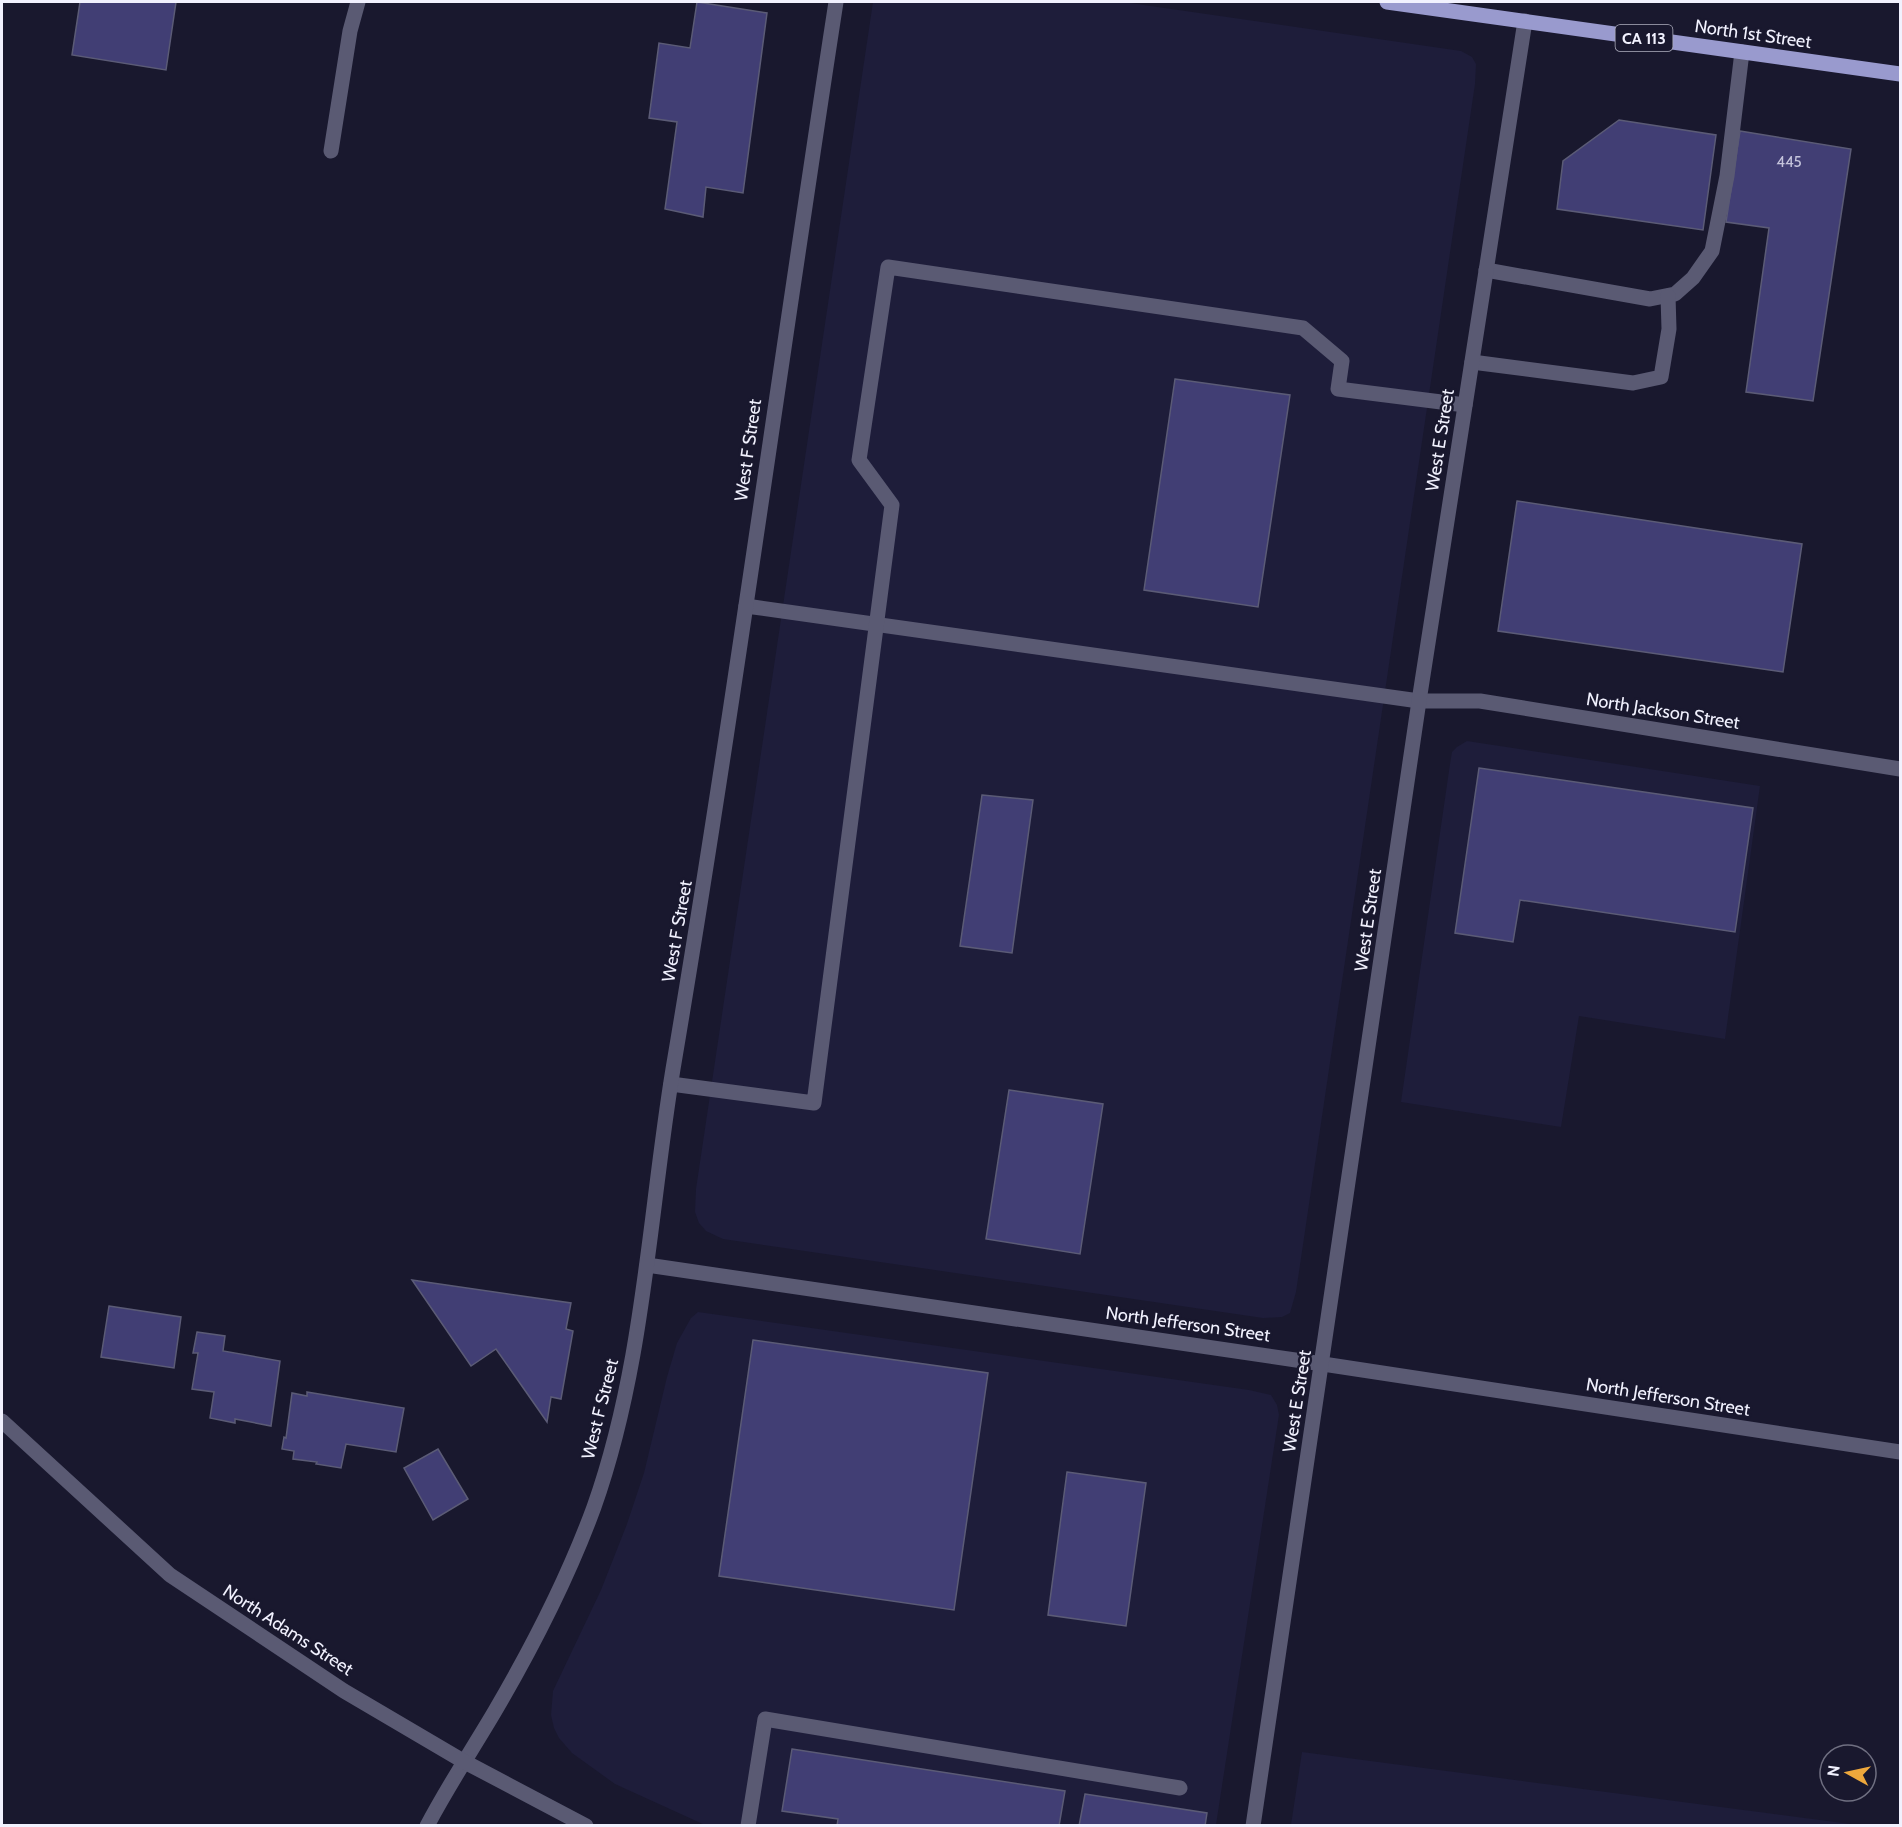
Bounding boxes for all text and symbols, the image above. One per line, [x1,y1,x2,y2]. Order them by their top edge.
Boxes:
street label: North 1st Street [1693,15,1813,53]
road number: CA 113 [1616,25,1672,51]
house number: 445 [1776,153,1802,171]
street label: West E Street [1421,387,1459,493]
street label: West F Street [730,398,766,502]
street label: North Jackson Street [1585,688,1741,734]
street label: West E Street [1350,867,1386,973]
street label: West F Street [657,878,697,984]
street label: North Jefferson Street [1104,1302,1272,1346]
street label: West E Street [1278,1348,1316,1454]
street label: West F Street [577,1356,623,1462]
street label: North Jefferson Street [1584,1373,1752,1421]
street label: North Adams Street [219,1580,357,1680]
north arrow [1818,1743,1878,1803]
text: N [1823,1764,1844,1778]

